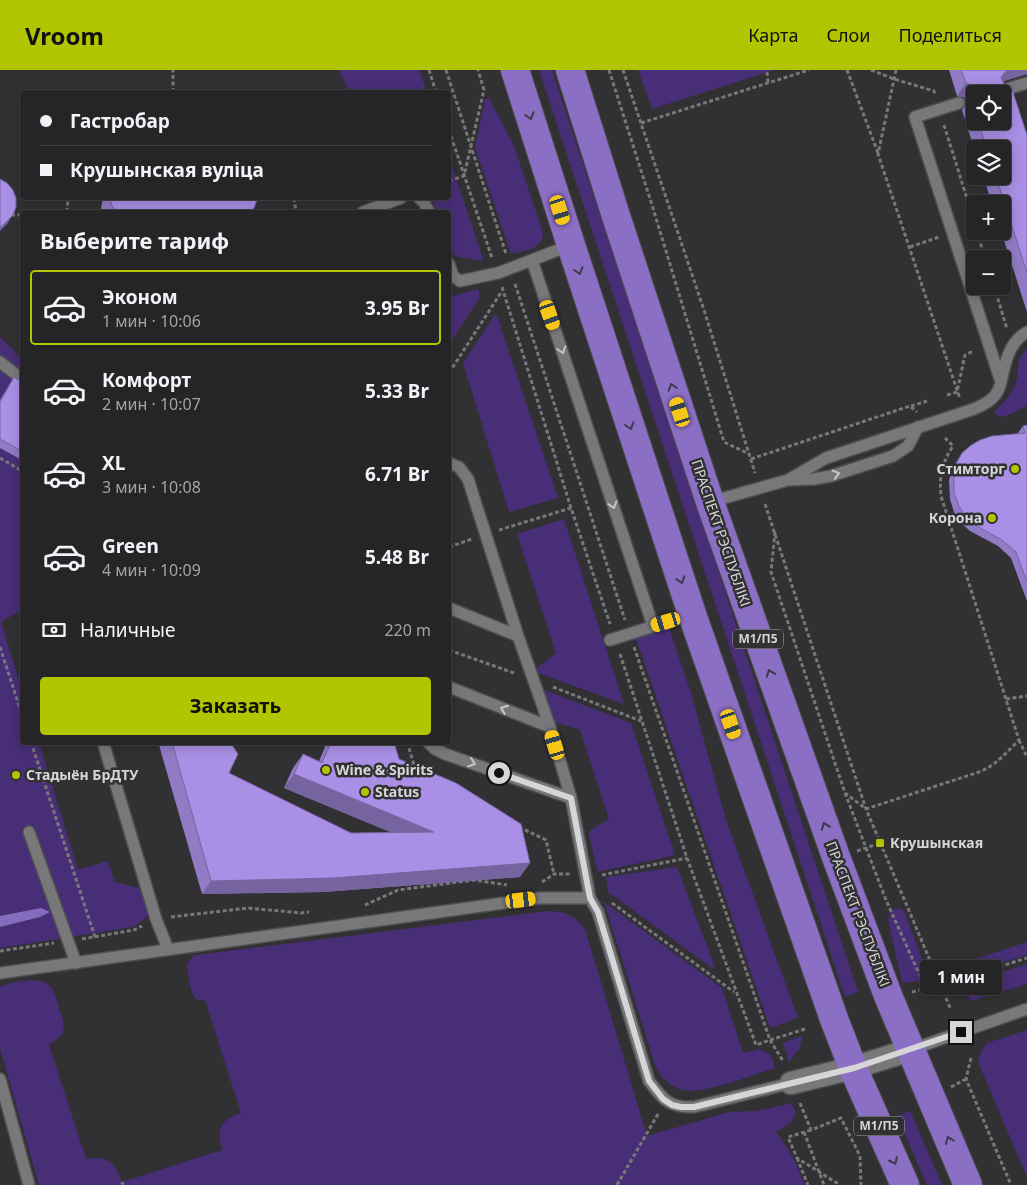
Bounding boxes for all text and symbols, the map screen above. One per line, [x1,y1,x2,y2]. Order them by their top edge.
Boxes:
text: Vroom [25,19,104,52]
text: Карта [748,23,798,47]
text: Слои [826,23,870,47]
text: Поделиться [898,23,1002,47]
map controls [966,85,1011,295]
button: locate [966,85,1011,130]
text: Гастробар [70,108,170,134]
one-way arrow [524,112,534,120]
button: layers [966,140,1011,185]
text: Крушынская вуліца [70,157,264,183]
car [548,193,571,227]
button: + [966,195,1011,240]
text: Выберите тариф [40,225,229,255]
button: − [966,250,1011,295]
one-way arrow [574,267,584,275]
text: Эконом [102,284,178,310]
icon: car [42,285,87,330]
text: 3.95 Br [365,295,429,321]
car [538,298,561,332]
text: 1 мин · 10:06 [102,310,201,332]
one-way arrow [556,346,566,354]
text: Комфорт [102,367,191,393]
icon: car [42,368,87,413]
text: 5.33 Br [365,378,429,404]
one-way arrow [668,383,678,392]
text: 2 мин · 10:07 [102,393,201,415]
car [668,395,691,429]
one-way arrow [625,421,635,429]
text: XL [102,450,125,476]
icon: car [42,451,87,496]
street label: ПРАСПЕКТ РЭСПУБЛІКІ [687,457,756,609]
place label: Стимторг [937,459,1005,478]
text: 6.71 Br [365,461,429,487]
marker: Стимторг [1009,463,1021,475]
one-way arrow [832,469,840,479]
text: 3 мин · 10:08 [102,476,201,498]
one-way arrow [607,500,617,508]
place label: Корона [929,508,982,527]
marker: Корона [986,512,998,524]
text: Green [102,533,159,559]
icon: car [42,534,87,579]
text: 5.48 Br [365,544,429,570]
text: 4 мин · 10:09 [102,559,201,581]
one-way arrow [675,575,685,584]
car [649,610,682,634]
icon: cash [40,616,68,644]
text: Наличные [80,617,175,643]
text: 220 m [384,619,431,641]
road number: М1/П5 [733,630,783,648]
one-way arrow [766,669,776,678]
button: Заказать [40,677,431,735]
one-way arrow [501,705,509,715]
car [719,707,742,741]
car [543,728,566,762]
one-way arrow [467,757,476,767]
place label: Wine & Spirits [336,760,433,779]
route start [488,762,510,784]
marker: Wine & Spirits [320,764,332,776]
place label: Стадыён БрДТУ [26,765,139,784]
marker: Стадыён БрДТУ [10,769,22,781]
place label: Status [375,782,419,801]
marker: Status [359,786,371,798]
one-way arrow [821,823,831,831]
place label: Крушынская [890,833,983,852]
marker: Крушынская [874,837,886,849]
street label: ПРАСПЕКТ РЭСПУБЛІКІ [822,838,895,989]
car [505,891,536,909]
callout: 1 мин [920,960,1002,994]
text: 1 мин [937,966,985,988]
route end [950,1021,972,1043]
road number: М1/П5 [854,1116,904,1136]
one-way arrow [944,1136,955,1145]
one-way arrow [888,1156,899,1165]

